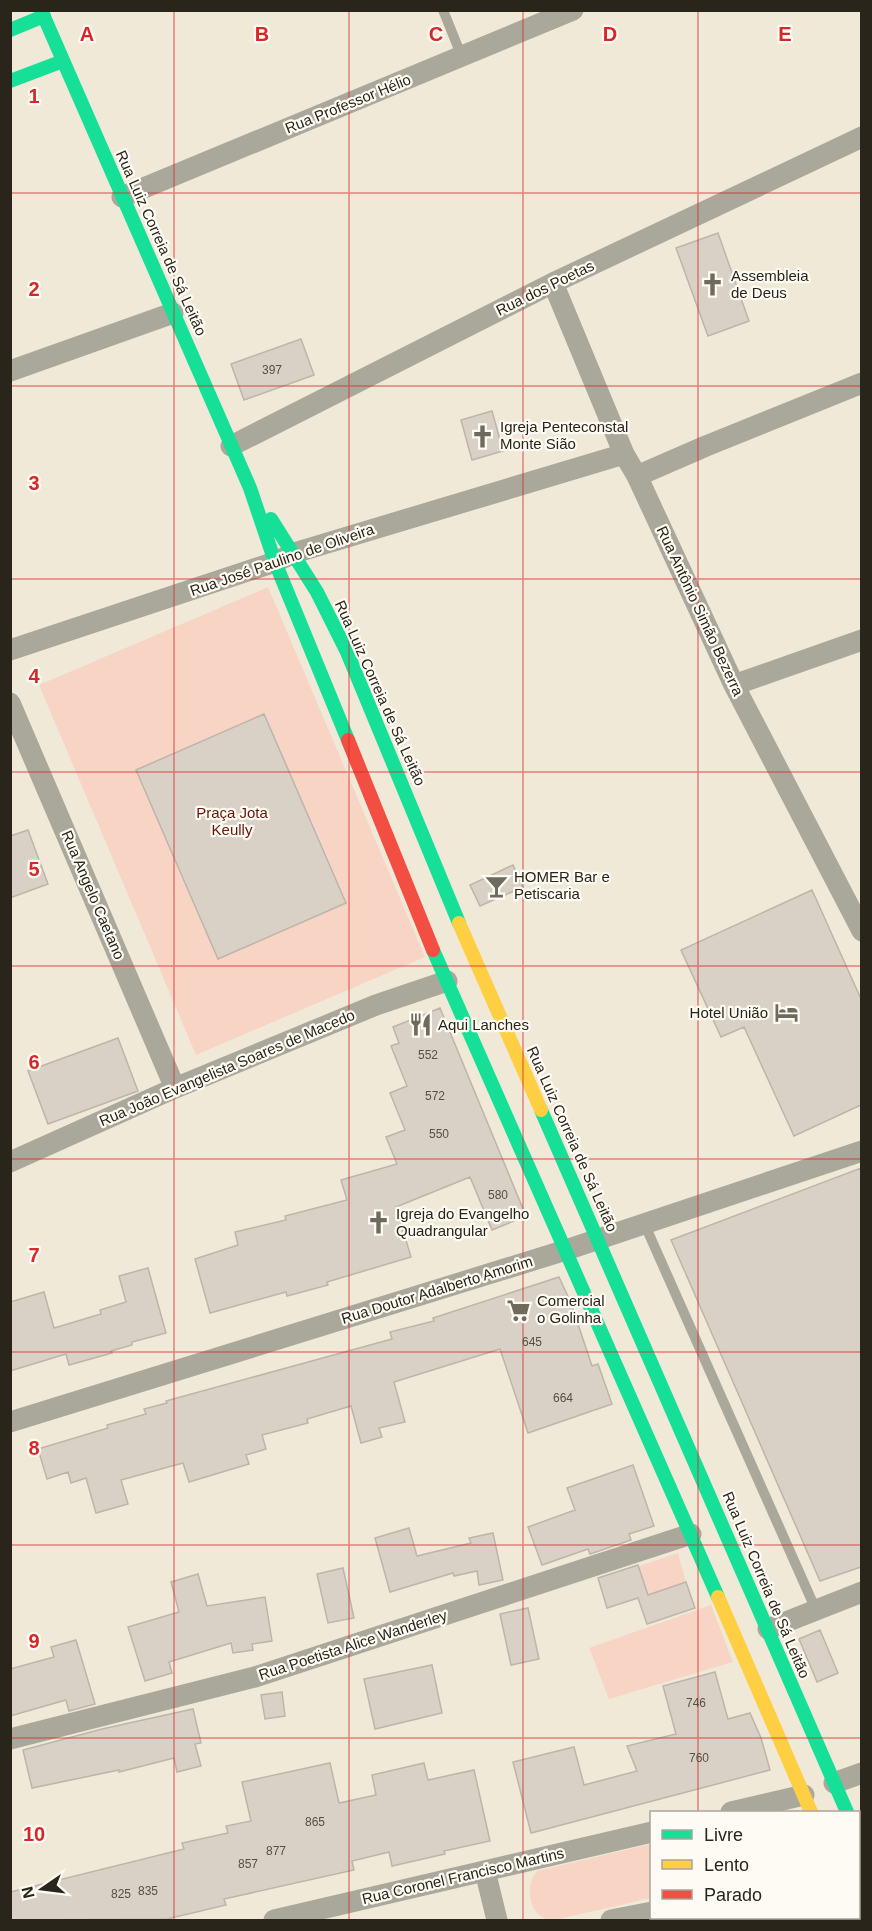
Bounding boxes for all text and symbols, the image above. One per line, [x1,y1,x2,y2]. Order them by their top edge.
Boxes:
text: A [80,23,94,45]
text: B [255,23,269,45]
text: C [429,23,443,45]
text: D [603,23,617,45]
text: E [778,23,792,45]
street label: Rua Professor Hélio [282,71,413,137]
text: 1 [28,85,40,107]
street label: Rua Luiz Correia de Sá Leitão [113,148,210,338]
street label: Rua dos Poetas [493,257,596,319]
place label: Assembleia de Deus [731,267,809,301]
church icon: Assembleia de Deus [700,272,726,298]
text: 2 [28,278,40,300]
house number: 397 [262,363,282,377]
place label: Igreja Penteconstal Monte Sião [500,418,628,452]
church icon: Igreja Penteconstal Monte Sião [469,423,495,449]
text: 3 [28,472,40,494]
street label: Rua José Paulino de Oliveira [188,520,377,599]
street label: Rua Antônio Simão Bezerra [654,523,748,699]
street label: Rua Luiz Correia de Sá Leitão [332,598,429,788]
text: 4 [28,665,40,687]
park label: Praça Jota Keully [196,804,269,838]
street label: Rua Angelo Caetano [59,828,128,962]
text: 5 [28,858,40,880]
place label: HOMER Bar e Petiscaria [514,868,610,902]
bar icon: HOMER Bar e Petiscaria [483,873,509,899]
hotel icon: Hotel União [773,1000,799,1026]
place label: Hotel União [690,1004,768,1021]
street label: Rua João Evangelista Soares de Macedo [96,1006,357,1129]
restaurant icon: Aqui Lanches [407,1012,433,1038]
place label: Aqui Lanches [438,1016,529,1033]
street label: Rua Luiz Correia de Sá Leitão [524,1044,621,1234]
house number: 552 [418,1048,438,1062]
text: 6 [28,1051,40,1073]
house number: 572 [425,1089,445,1103]
house number: 550 [429,1127,449,1141]
house number: 580 [488,1188,508,1202]
place label: Igreja do Evangelho Quadrangular [396,1205,529,1239]
church icon: Igreja do Evangelho Quadrangular [365,1210,391,1236]
text: 7 [28,1244,40,1266]
street label: Rua Doutor Adalberto Amorim [339,1252,535,1327]
place label: Comercial o Golinha [537,1292,605,1326]
supermarket icon: Comercial o Golinha [506,1297,532,1323]
house number: 645 [522,1335,542,1349]
house number: 664 [553,1391,573,1405]
text: 8 [28,1437,40,1459]
street label: Rua Luiz Correia de Sá Leitão [719,1489,814,1681]
street label: Rua Poetista Alice Wanderley [257,1606,450,1683]
text: 9 [28,1630,40,1652]
house number: 746 [686,1696,706,1710]
house number: 760 [689,1751,709,1765]
legend [650,1811,860,1919]
house number: 865 [305,1815,325,1829]
text: 10 [23,1823,45,1845]
text: Livre [704,1825,743,1845]
house number: 877 [266,1844,286,1858]
street label: Rua Coronel Francisco Martins [360,1844,566,1907]
text: Lento [704,1855,749,1875]
house number: 857 [238,1857,258,1871]
north arrow [12,1859,72,1919]
house number: 835 [138,1884,158,1898]
text: N [18,1885,38,1900]
text: Parado [704,1885,762,1905]
house number: 825 [111,1887,131,1901]

